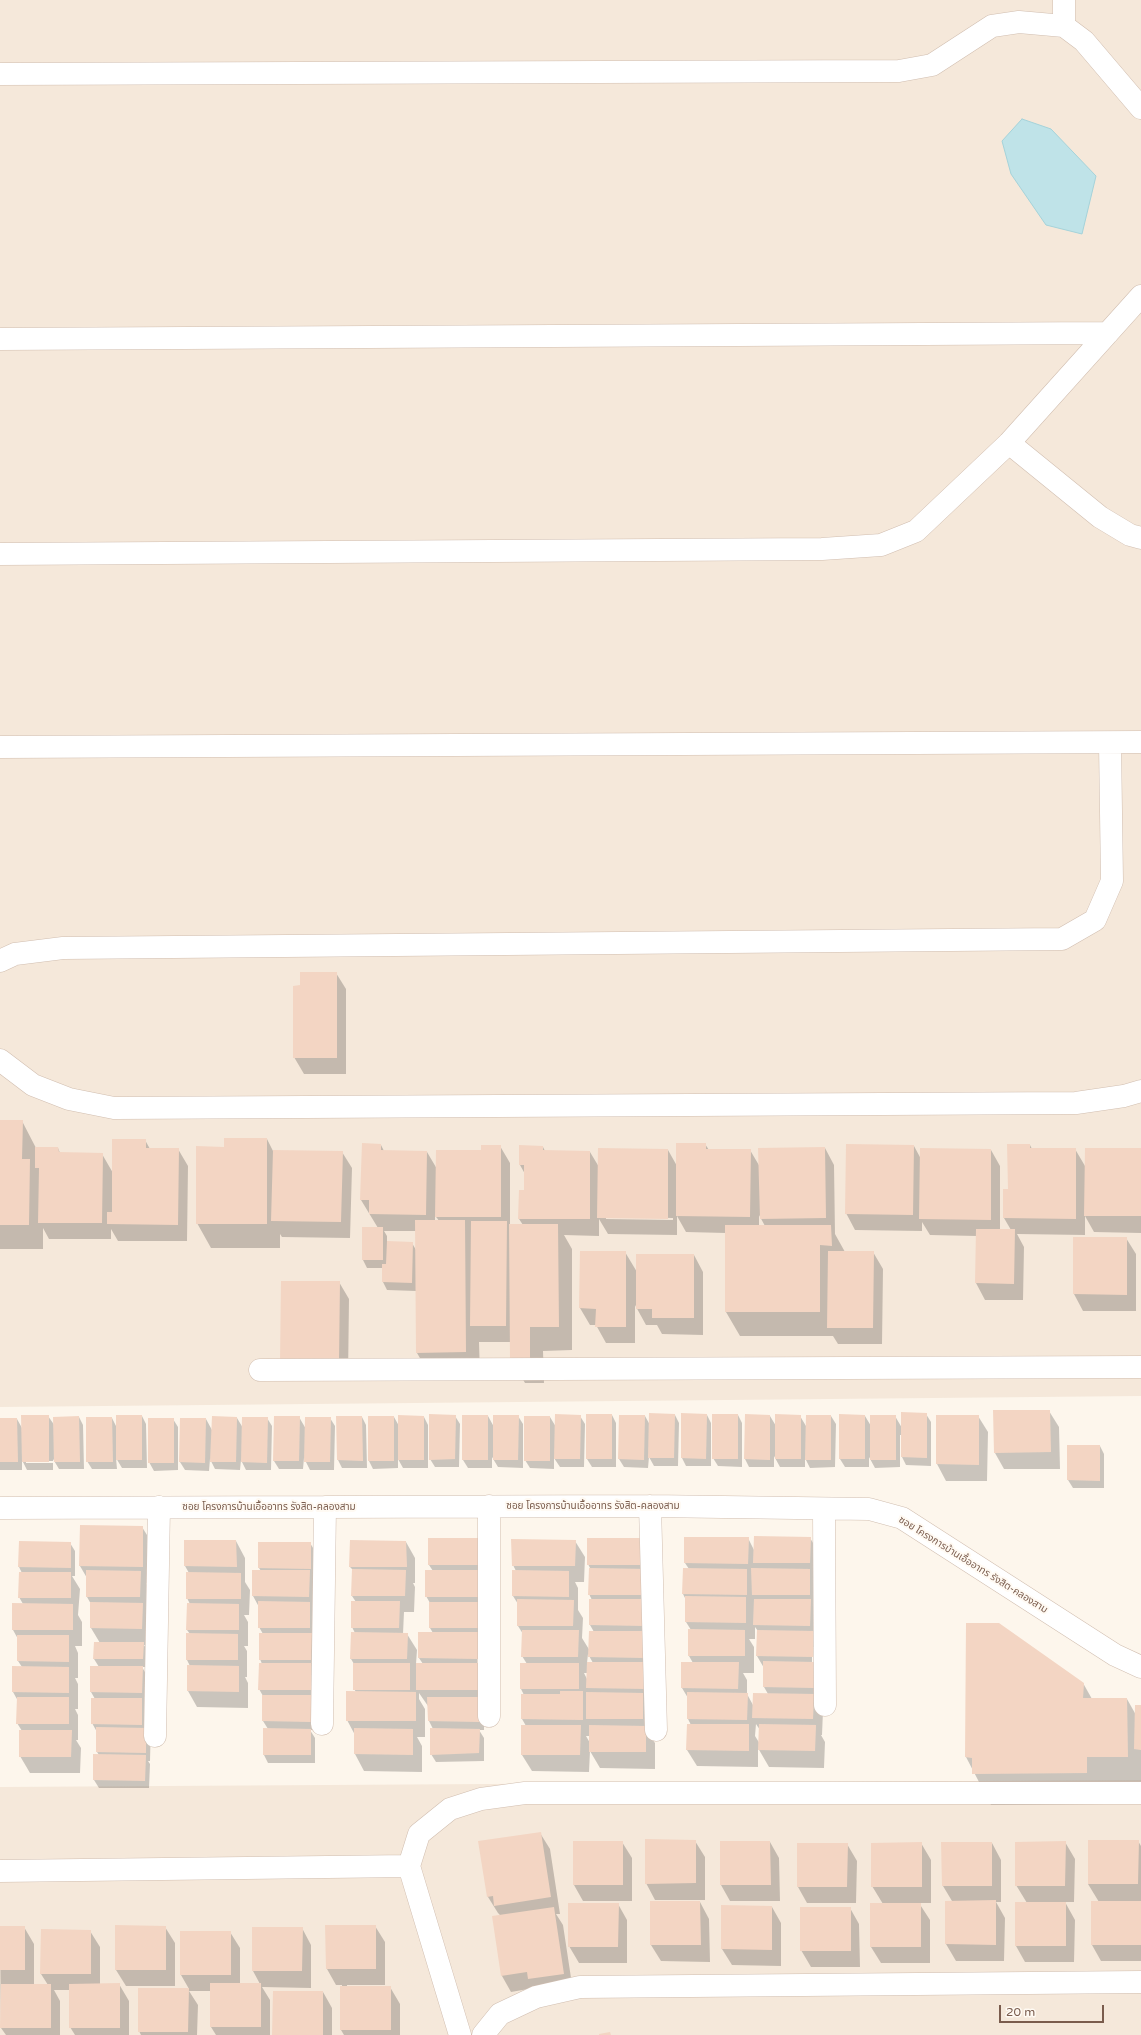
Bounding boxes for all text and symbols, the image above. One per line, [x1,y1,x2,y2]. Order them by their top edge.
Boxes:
street label: ซอย โครงการบ้านเอื้ออาทร รังสิต-คลองสาม [506,1500,680,1512]
street label: ซอย โครงการบ้านเอื้ออาทร รังสิต-คลองสาม [182,1501,356,1513]
street label: ซอย โครงการบ้านเอื้ออาทร รังสิต-คลองสาม [896,1514,1050,1616]
scale bar [1001,1997,1106,2023]
text: 20 m [1006,2005,1035,2019]

